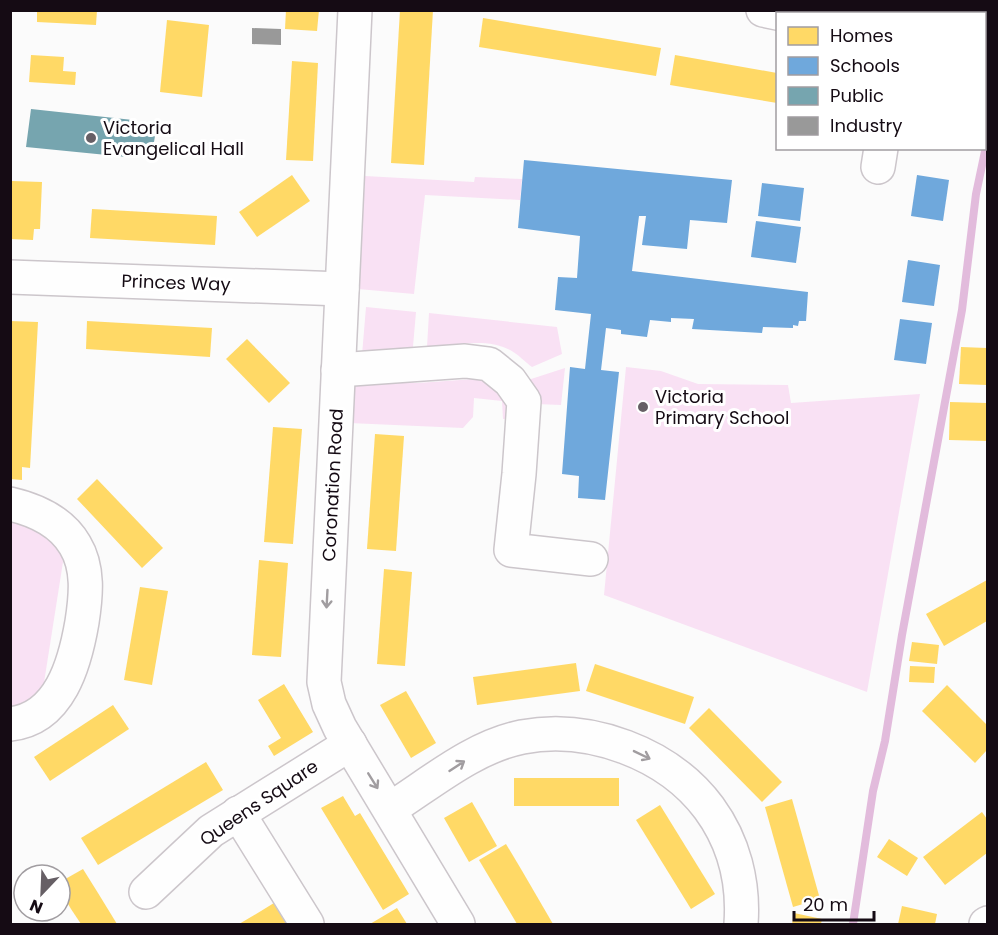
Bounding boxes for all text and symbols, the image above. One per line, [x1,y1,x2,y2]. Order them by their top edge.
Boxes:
legend [776,12,986,150]
text: Homes [830,23,893,48]
text: Schools [830,53,900,78]
text: Public [830,83,884,108]
text: Industry [830,113,902,138]
place label: Victoria Evangelical Hall [103,115,244,161]
marker: Victoria Evangelical Hall [84,131,98,145]
street label: Princes Way [121,268,231,297]
place label: Victoria Primary School [655,384,789,430]
marker: Victoria Primary School [636,400,650,414]
street label: Coronation Road [316,408,349,562]
one-way arrow [321,589,332,609]
one-way arrow [633,750,651,762]
street label: Queens Square [195,754,323,852]
one-way arrow [448,760,465,772]
one-way arrow [367,773,380,790]
north arrow [12,863,72,923]
scale bar [794,884,874,922]
text: 20 m [803,892,848,917]
text: N [26,893,46,919]

